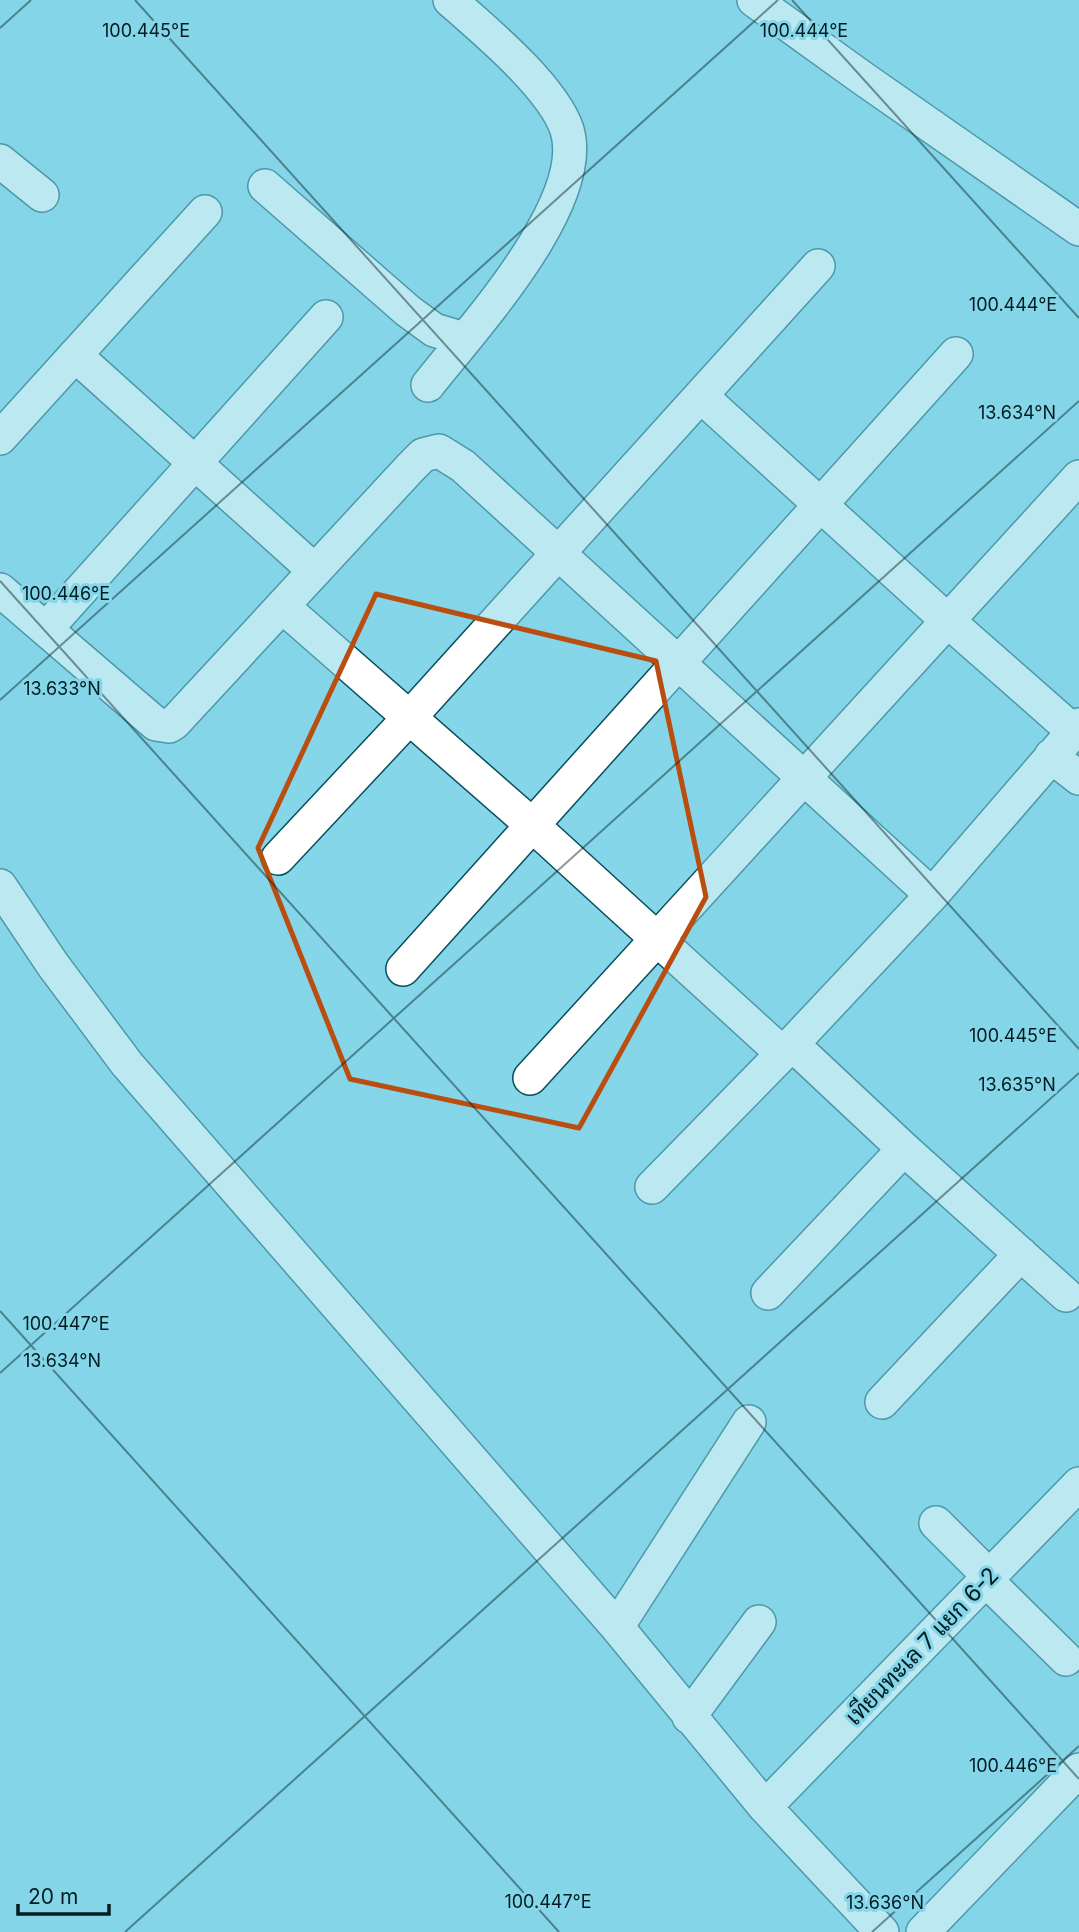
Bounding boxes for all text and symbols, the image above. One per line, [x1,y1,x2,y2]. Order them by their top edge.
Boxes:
text: 100.445°E [102,20,190,41]
text: 100.444°E [760,20,848,41]
text: 100.444°E [969,294,1057,315]
text: 13.634°N [978,402,1056,423]
text: 100.446°E [22,583,110,604]
text: 13.633°N [23,678,101,699]
text: 100.445°E [969,1025,1057,1046]
text: 13.635°N [978,1074,1056,1095]
text: 100.447°E [22,1313,110,1334]
text: 13.634°N [23,1350,101,1371]
street label: เทียนทะเล 7 แยก 6-2 [839,1561,1004,1731]
text: 100.446°E [969,1755,1057,1776]
scale bar [18,1872,108,1916]
text: 20 m [28,1884,78,1909]
text: 100.447°E [504,1891,592,1912]
text: 13.636°N [846,1892,924,1913]

